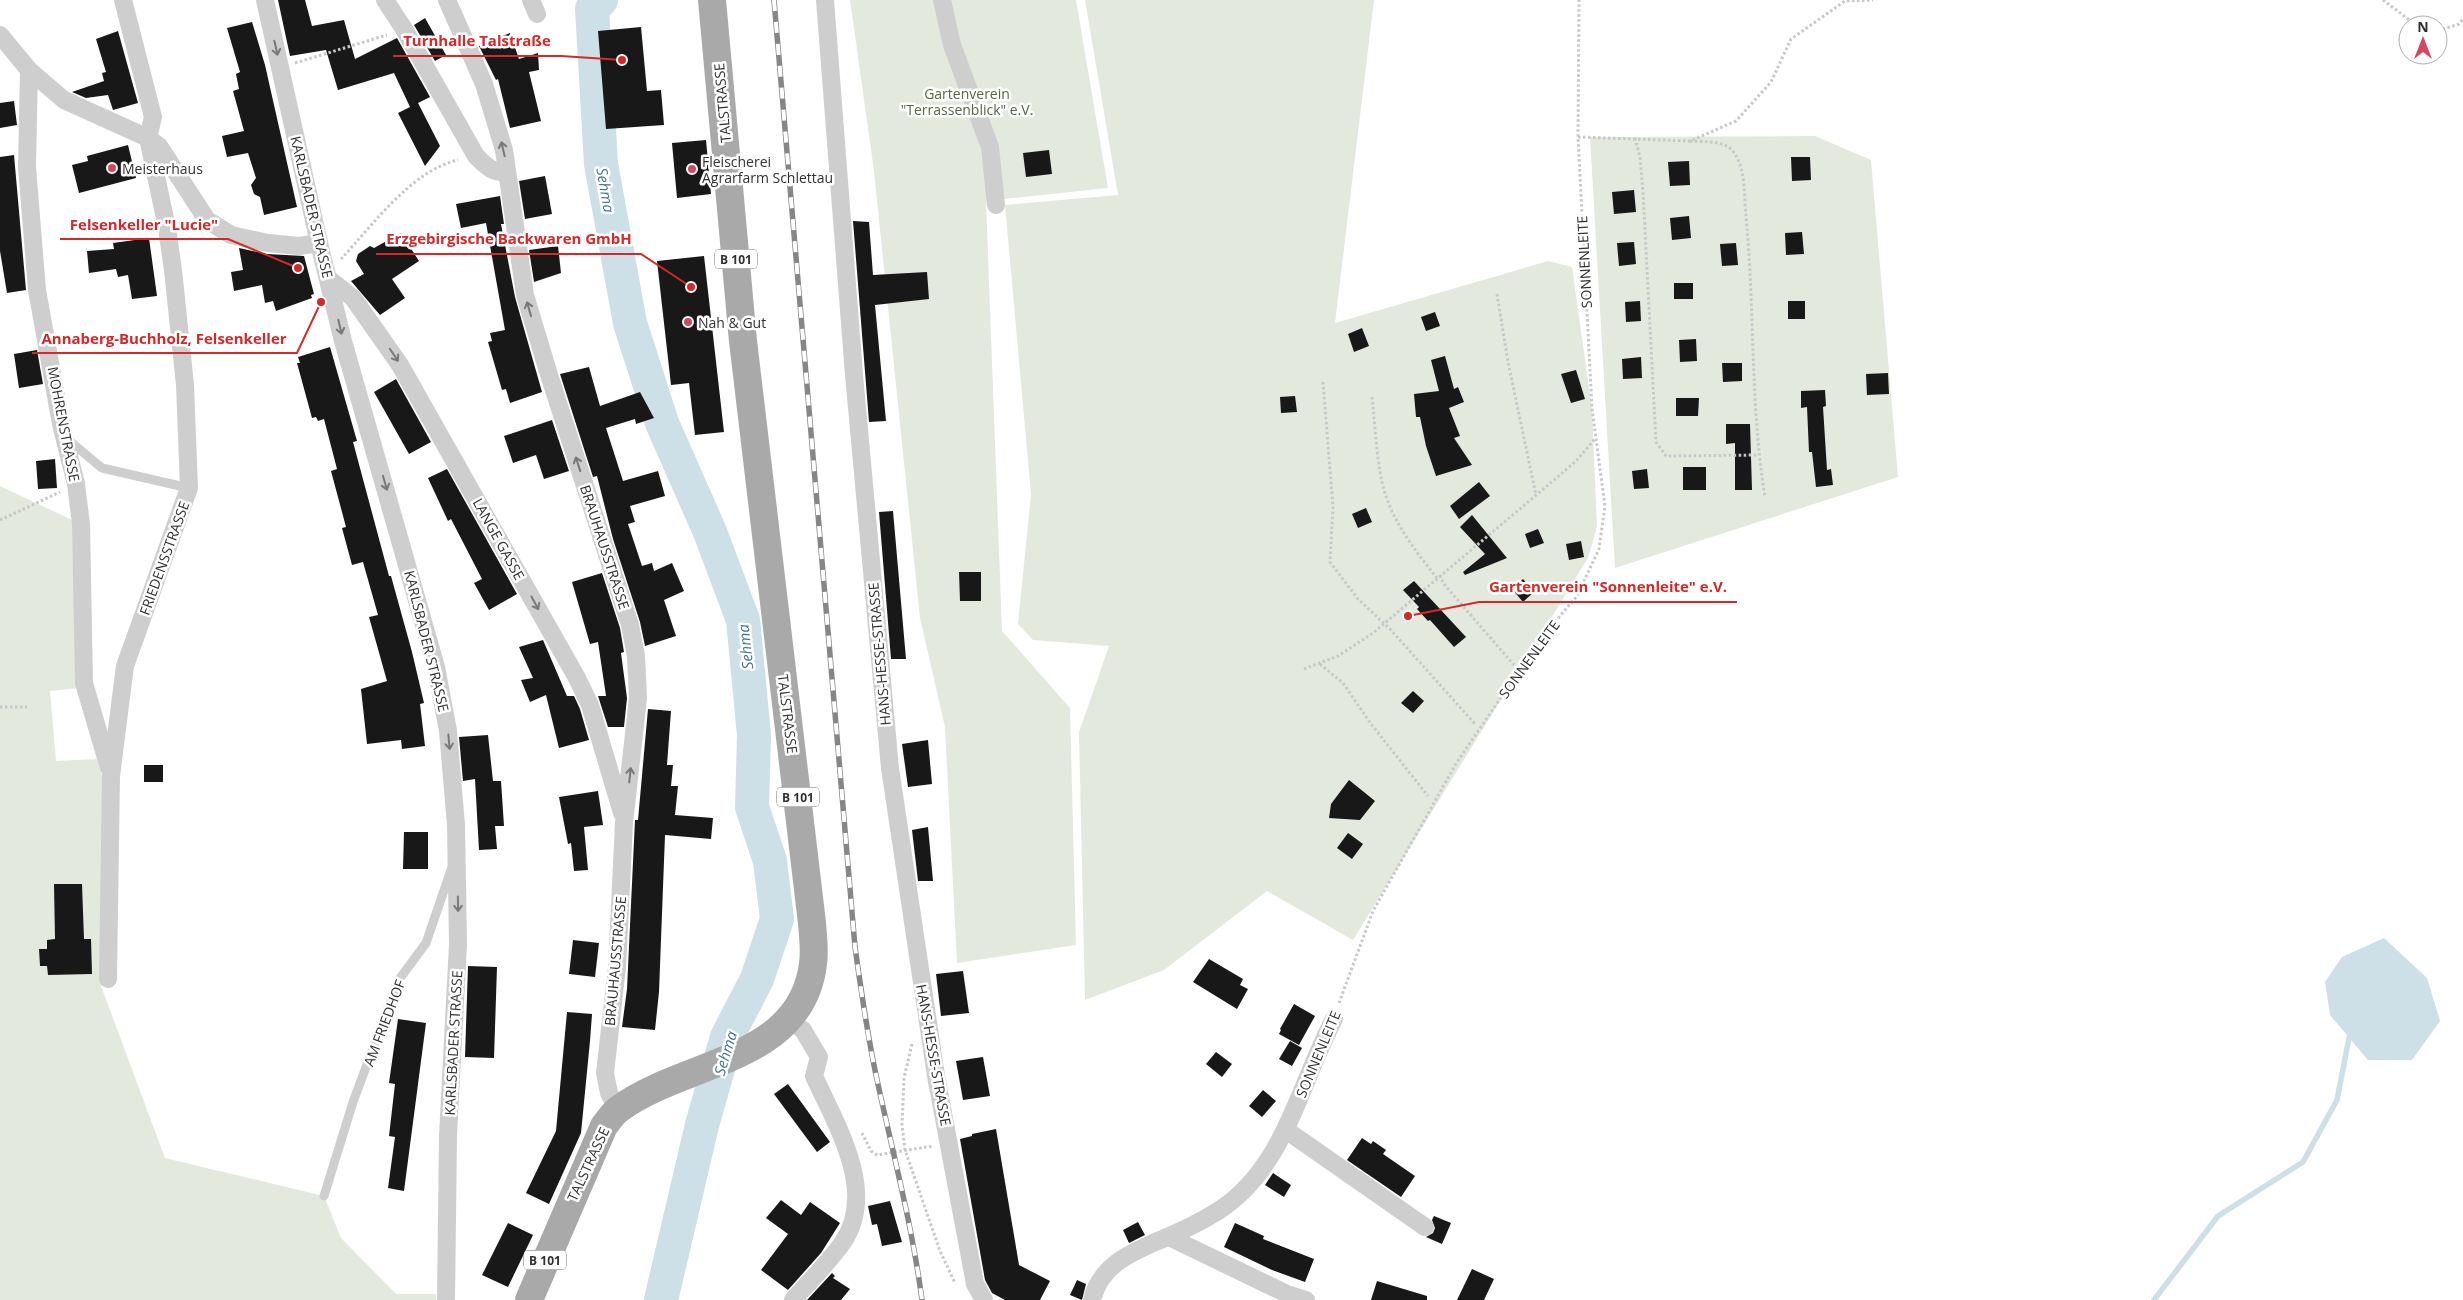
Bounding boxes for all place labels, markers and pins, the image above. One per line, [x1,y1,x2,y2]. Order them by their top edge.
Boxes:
callout: Turnhalle Talstraße [393,26,561,56]
place label: Fleischerei Agrarfarm Schlettau [702,152,833,187]
place label: Meisterhaus [122,159,203,178]
marker: Meisterhaus [106,162,118,174]
marker: Fleischerei Agrarfarm Schlettau [686,163,698,175]
callout: Felsenkeller "Lucie" [60,209,228,239]
callout: Erzgebirgische Backwaren GmbH [376,224,641,254]
place label: Nah & Gut [698,313,766,332]
marker: Nah & Gut [682,316,694,328]
callout: Annaberg-Buchholz, Felsenkeller [32,323,297,353]
callout: Gartenverein "Sonnenleite" e.V. [1479,572,1737,602]

